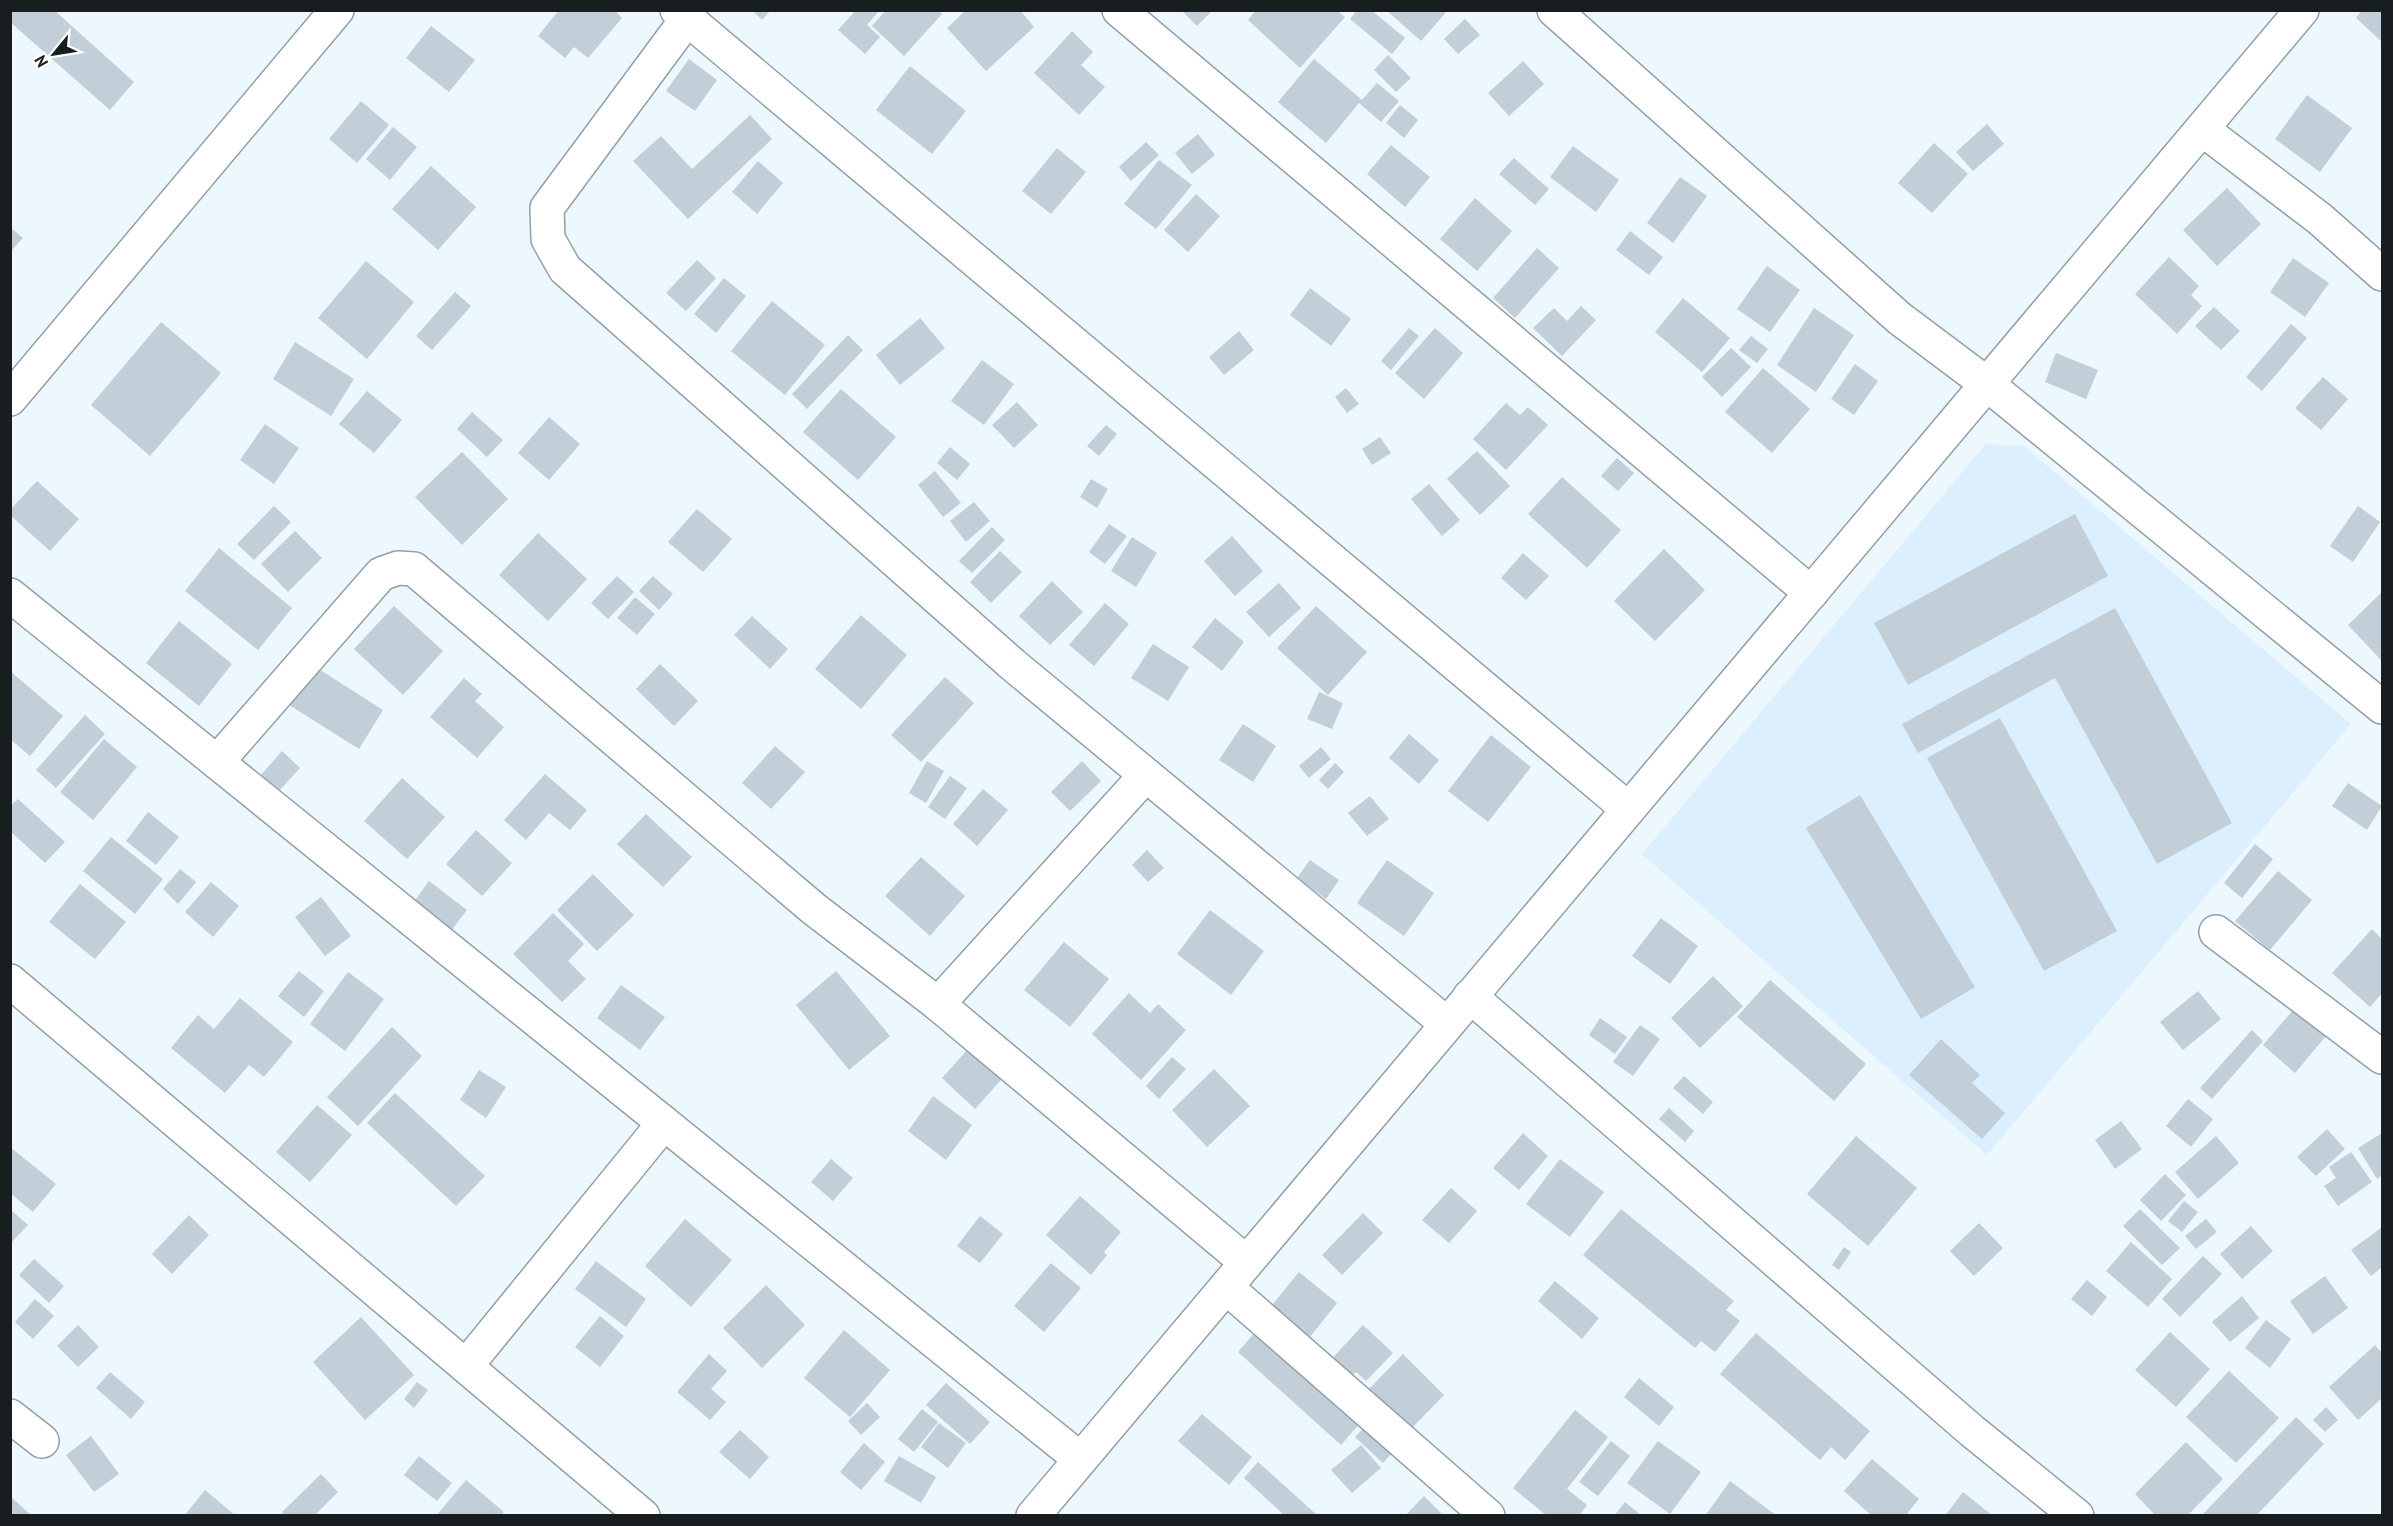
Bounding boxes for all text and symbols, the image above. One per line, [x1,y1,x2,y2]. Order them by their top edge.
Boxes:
north arrow [24,24,84,84]
text: N [30,52,52,71]

